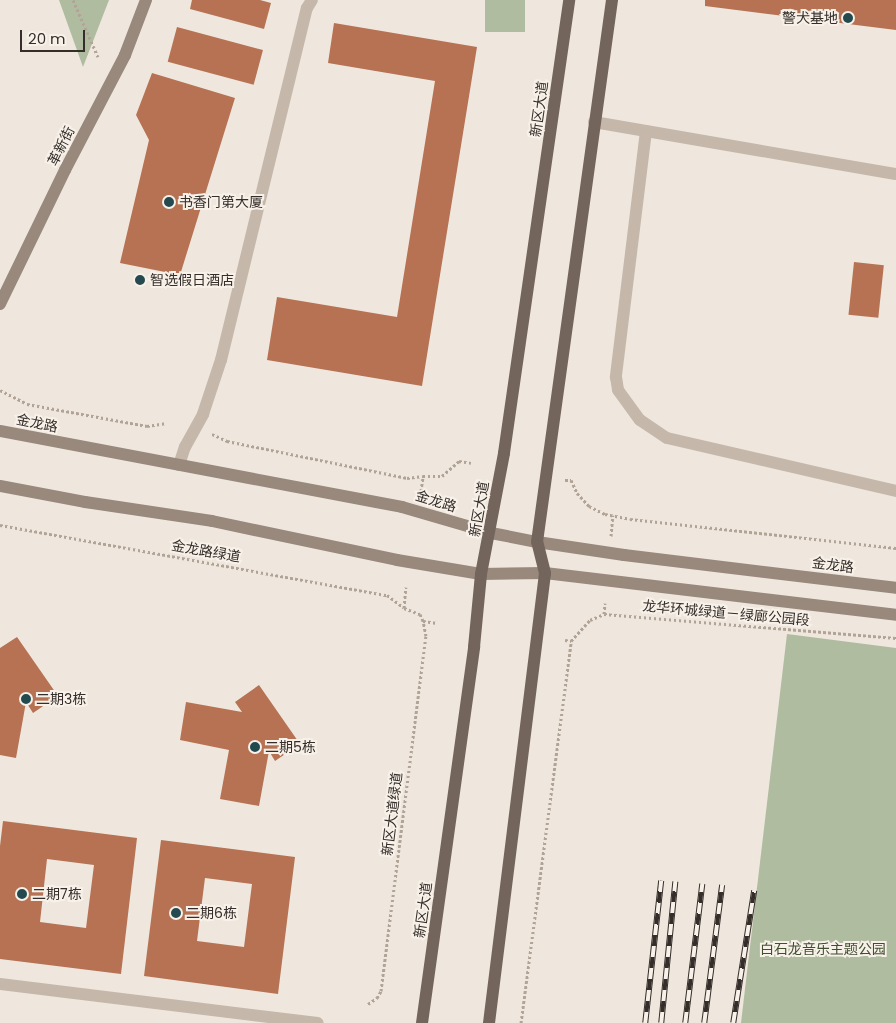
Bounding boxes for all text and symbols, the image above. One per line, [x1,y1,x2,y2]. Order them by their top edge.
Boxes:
place label: 警犬基地 [782,10,838,26]
marker: 警犬基地 [842,12,854,24]
scale bar [22,20,88,52]
text: 20 m [28,28,66,49]
street label: 新区大道 [527,80,551,138]
street label: 革新街 [44,123,78,169]
place label: 书香门第大厦 [179,194,263,210]
marker: 书香门第大厦 [163,196,175,208]
place label: 智选假日酒店 [150,272,234,288]
marker: 智选假日酒店 [134,274,146,286]
street label: 金龙路 [15,411,59,435]
street label: 新区大道 [466,480,492,538]
street label: 金龙路 [413,487,459,515]
street label: 金龙路绿道 [170,537,242,565]
street label: 金龙路 [811,554,855,576]
street label: 龙华环城绿道－绿廊公园段 [642,597,810,629]
place label: 二期3栋 [36,691,86,707]
marker: 二期3栋 [20,693,32,705]
place label: 二期5栋 [265,739,316,755]
marker: 二期5栋 [249,741,261,753]
street label: 新区大道绿道 [379,771,405,857]
street label: 新区大道 [411,881,435,939]
place label: 二期7栋 [32,886,82,902]
marker: 二期7栋 [16,888,28,900]
place label: 二期6栋 [186,905,237,921]
marker: 二期6栋 [170,907,182,919]
park label: 白石龙音乐主题公园 [760,941,886,957]

